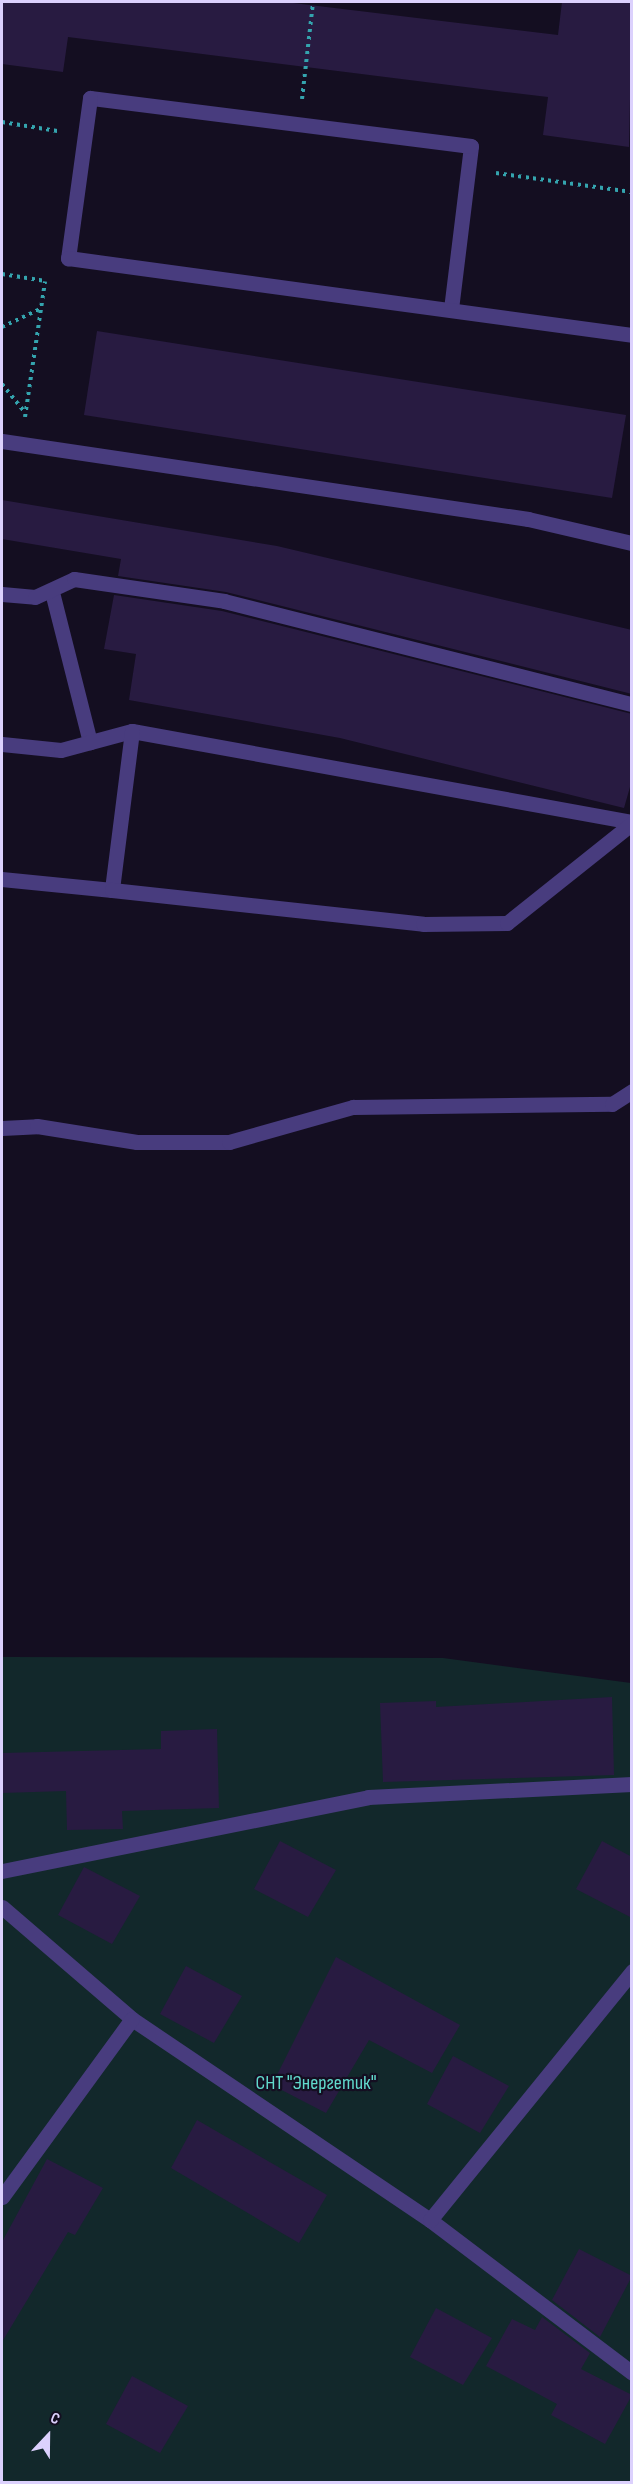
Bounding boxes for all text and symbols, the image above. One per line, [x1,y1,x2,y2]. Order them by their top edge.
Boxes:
park label: СНТ "Энергетик" [256,2071,376,2095]
north arrow [18,2406,78,2466]
text: С [48,2408,62,2429]

